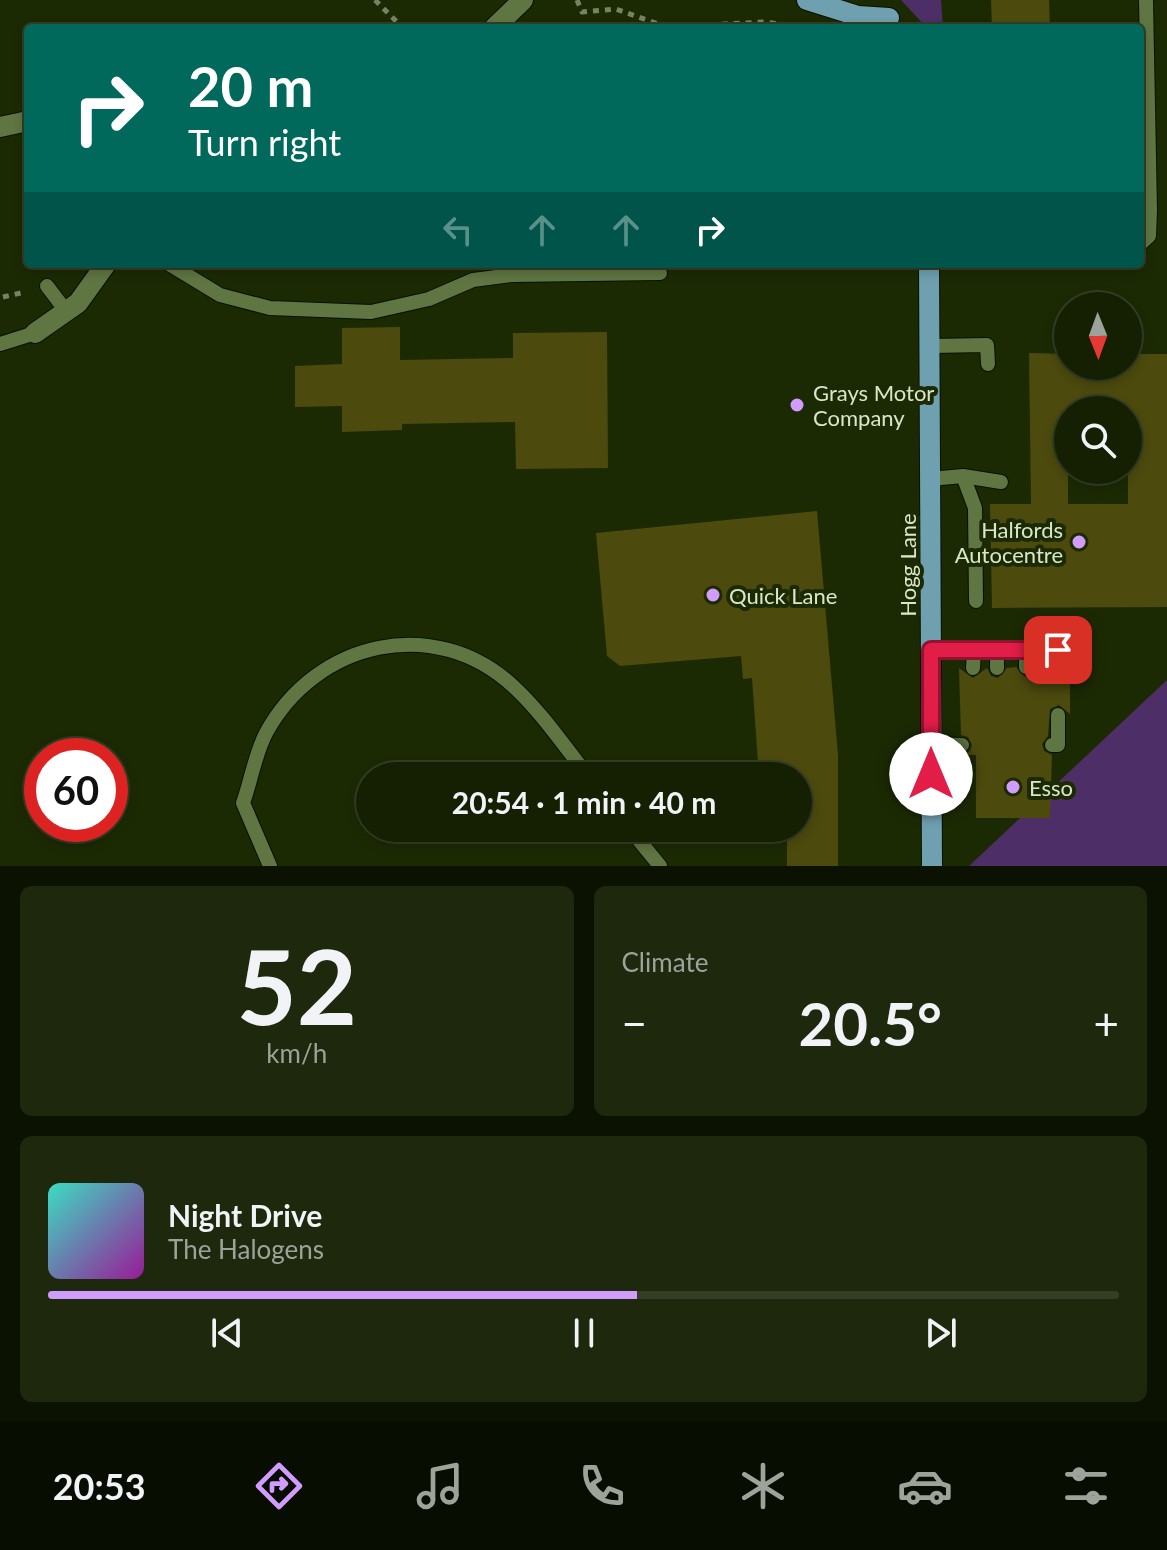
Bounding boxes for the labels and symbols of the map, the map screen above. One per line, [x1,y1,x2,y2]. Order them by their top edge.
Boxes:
north arrow [1054,292,1142,380]
place label: Grays Motor Company [813,379,934,431]
marker: Grays Motor Company [788,396,806,414]
street label: Hogg Lane [894,513,921,617]
place label: Halfords Autocentre [955,516,1063,568]
marker: Halfords Autocentre [1070,533,1088,551]
place label: Quick Lane [729,582,837,609]
marker: Quick Lane [704,586,722,604]
pin [1024,616,1092,684]
position arrow [889,732,973,816]
speed limit sign: 60 [24,738,128,842]
place label: Esso [1029,774,1073,801]
marker: Esso [1004,778,1022,796]

